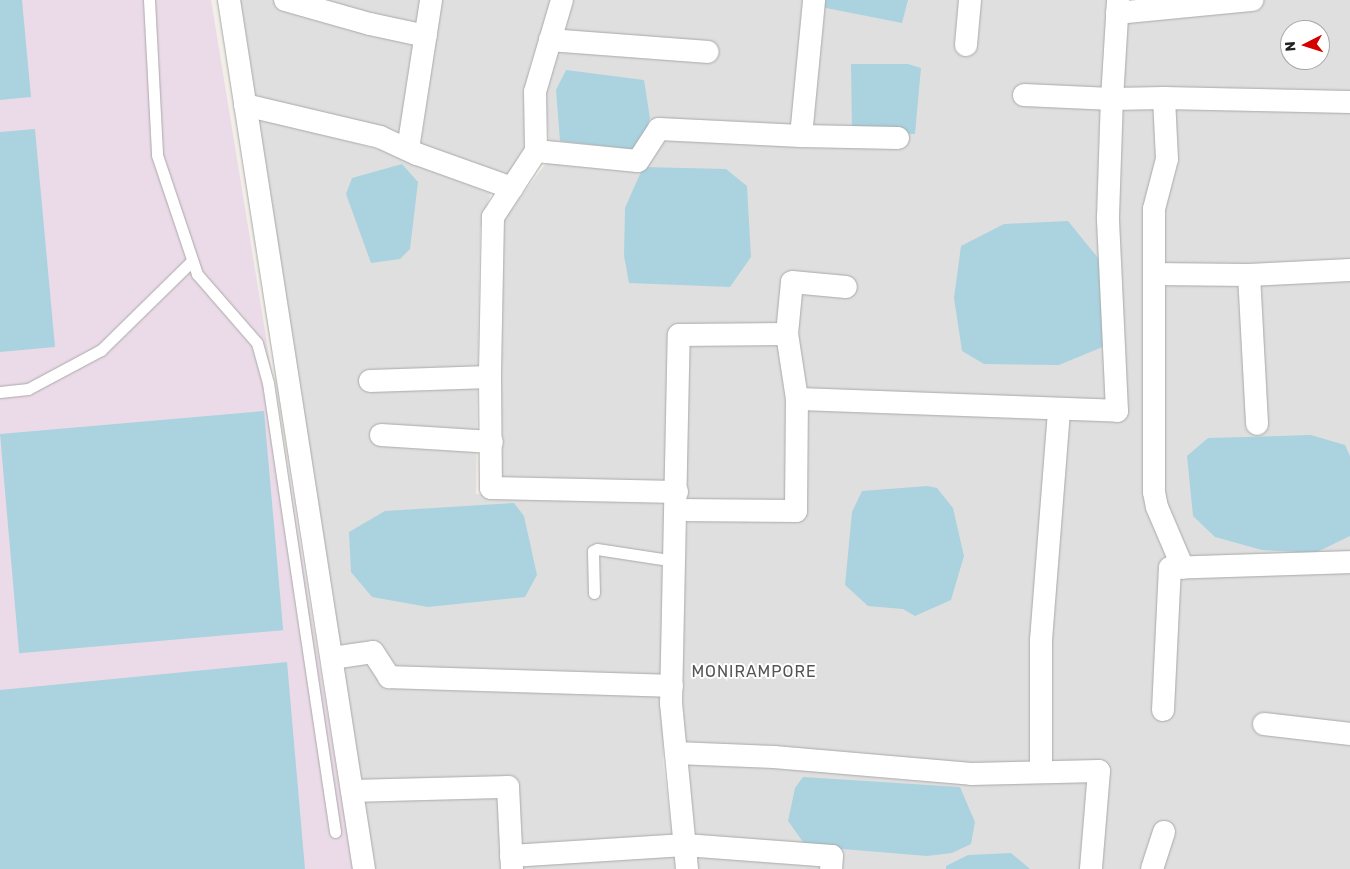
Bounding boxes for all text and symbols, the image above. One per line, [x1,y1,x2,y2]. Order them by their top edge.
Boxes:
north arrow [1280,20,1330,70]
text: N [1282,41,1299,52]
district label: MONIRAMPORE [690,662,818,682]

